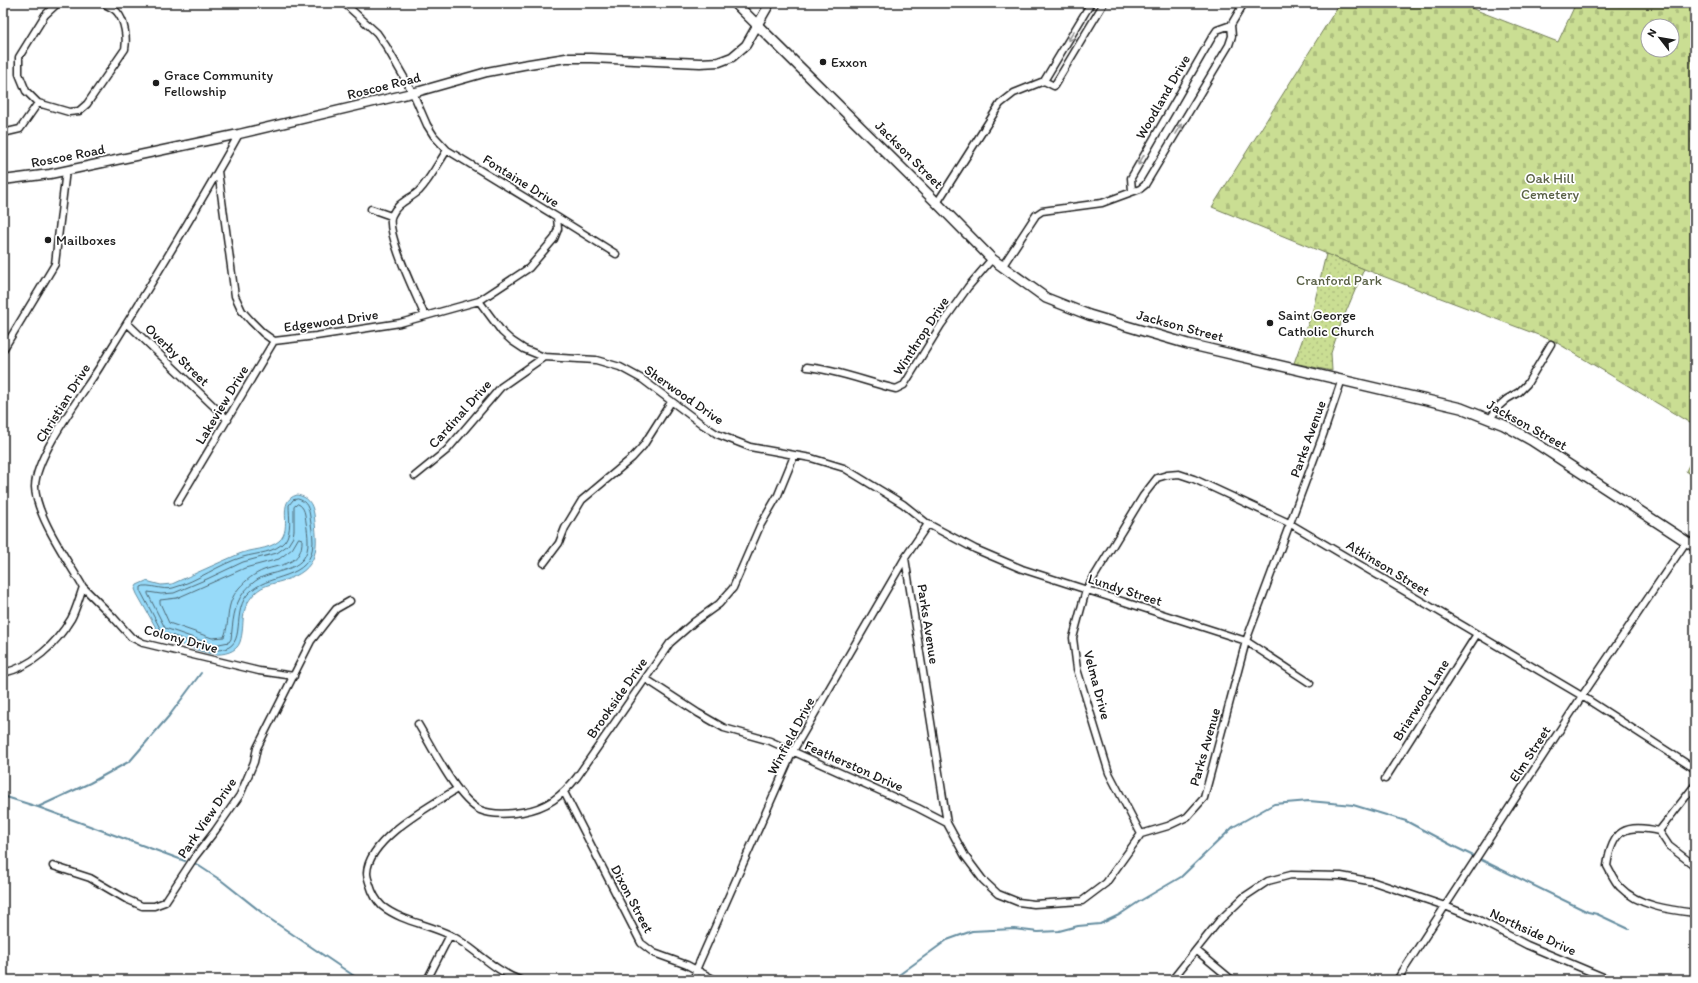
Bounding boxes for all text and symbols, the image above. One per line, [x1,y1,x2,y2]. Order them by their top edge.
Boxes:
north arrow [1640,18,1680,58]
text: N [1644,27,1659,40]
one-way arrow [1067,30,1075,42]
street label: Woodland Drive [1132,51,1194,142]
place label: Exxon [831,54,867,71]
marker: Exxon [818,57,828,67]
place label: Grace Community Fellowship [164,67,273,100]
street label: Roscoe Road [345,69,423,103]
marker: Grace Community Fellowship [151,78,161,88]
street label: Jackson Street [871,117,947,193]
one-way arrow [1176,123,1184,135]
street label: Roscoe Road [29,140,107,172]
street label: Fontaine Drive [480,151,563,211]
one-way arrow [1136,153,1144,165]
park label: Oak Hill Cemetery [1521,170,1580,203]
place label: Mailboxes [56,232,116,249]
marker: Mailboxes [43,235,53,245]
park label: Cranford Park [1296,272,1383,289]
street label: Winthrop Drive [889,293,953,379]
street label: Edgewood Drive [283,306,380,336]
street label: Jackson Street [1135,306,1225,346]
place label: Saint George Catholic Church [1278,307,1374,340]
marker: Saint George Catholic Church [1265,318,1275,328]
street label: Overby Street [141,320,213,390]
street label: Christian Drive [32,360,94,446]
street label: Sherwood Drive [641,361,727,429]
street label: Lakeview Drive [192,362,252,448]
street label: Cardinal Drive [425,376,495,452]
street label: Jackson Street [1484,396,1570,454]
street label: Parks Avenue [1286,398,1330,480]
street label: Atkinson Street [1343,536,1433,600]
street label: Lundy Street [1086,570,1164,610]
street label: Parks Avenue [913,583,943,665]
street label: Colony Drive [142,621,220,657]
street label: Velma Drive [1080,649,1114,722]
street label: Brookside Drive [583,654,651,742]
street label: Briarwood Lane [1389,656,1453,744]
street label: Winfield Drive [763,694,819,778]
street label: Parks Avenue [1186,706,1224,788]
street label: Elm Street [1506,723,1554,785]
street label: Featherston Drive [802,737,906,796]
street label: Park View Drive [174,774,240,862]
street label: Dixon Street [607,862,657,936]
street label: Northside Drive [1487,905,1579,960]

